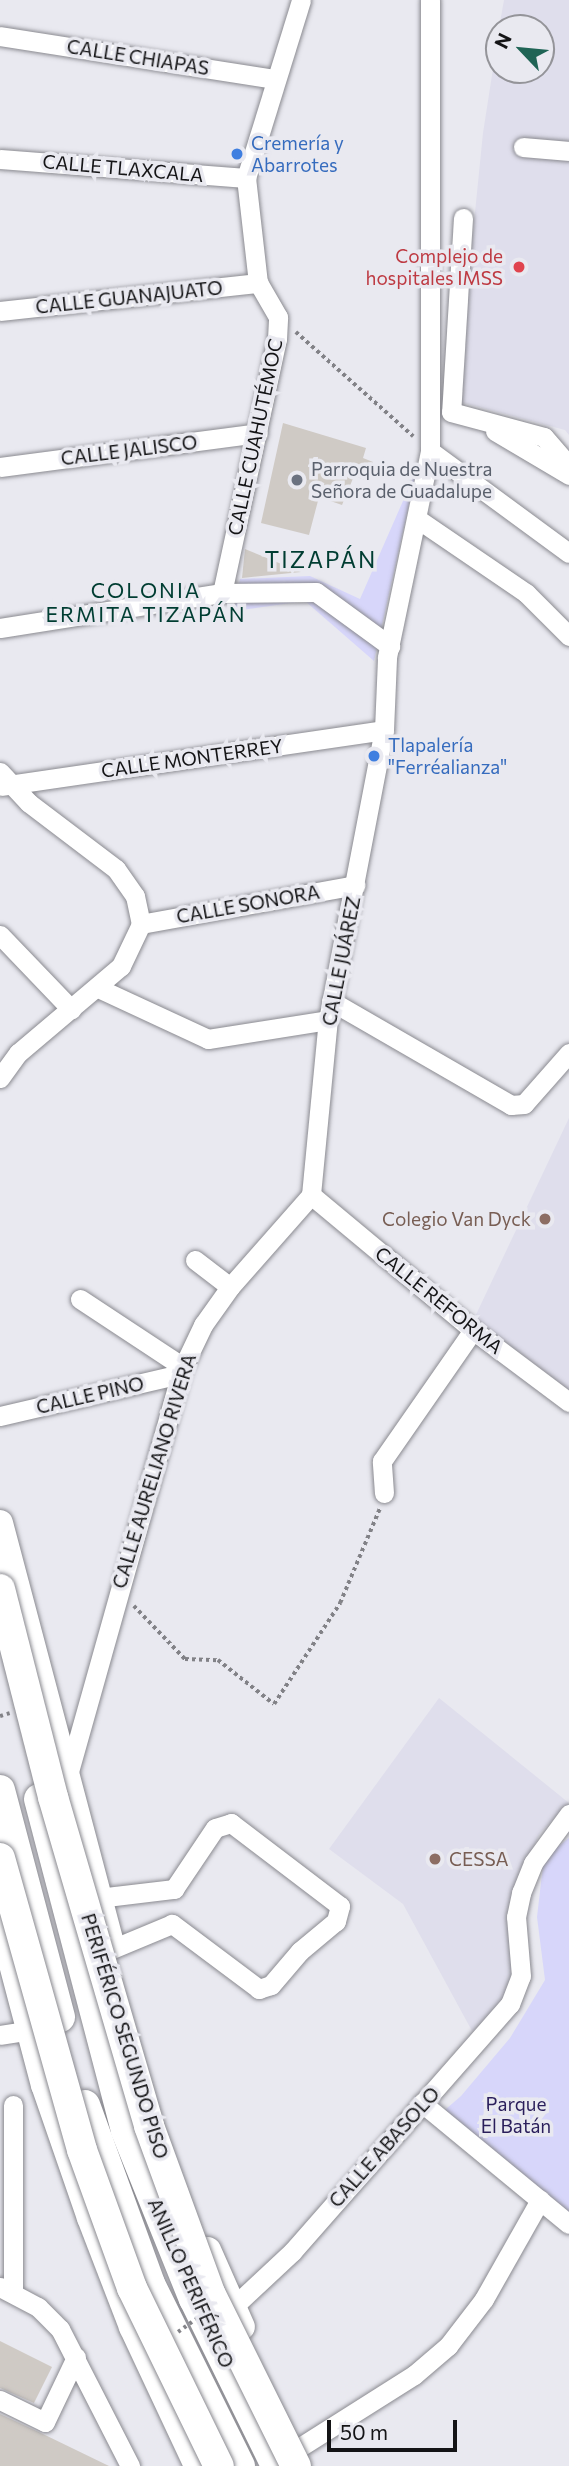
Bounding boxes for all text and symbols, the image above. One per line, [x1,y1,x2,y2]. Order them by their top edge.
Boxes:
north arrow [485,14,555,84]
text: N [489,29,516,52]
street label: CALLE CHIAPAS [65,35,211,79]
place label: Cremería y Abarrotes [251,132,344,176]
marker: Cremería y Abarrotes [229,146,245,162]
street label: CALLE TLAXCALA [42,150,204,186]
place label: Complejo de hospitales IMSS [366,245,503,289]
marker: Complejo de hospitales IMSS [509,257,529,277]
street label: CALLE GUANAJUATO [34,276,224,318]
street label: CALLE CUAHUTÉMOC [223,337,287,537]
street label: CALLE JALISCO [59,430,199,470]
place label: Parroquia de Nuestra Señora de Guadalupe [311,458,493,502]
marker: Parroquia de Nuestra Señora de Guadalupe [289,472,305,488]
district label: TIZAPÁN [265,545,377,573]
district label: COLONIA ERMITA TIZAPÁN [47,577,245,627]
street label: CALLE MONTERREY [100,734,284,782]
place label: Tlapalería "Ferréalianza" [388,734,507,778]
marker: Tlapalería "Ferréalianza" [366,748,382,764]
street label: CALLE SONORA [175,880,321,928]
street label: CALLE JUÁREZ [317,894,365,1028]
place label: Colegio Van Dyck [382,1208,531,1230]
marker: Colegio Van Dyck [537,1211,553,1227]
street label: CALLE REFORMA [371,1242,507,1358]
street label: CALLE AURELIANO RIVERA [107,1351,201,1591]
street label: CALLE PINO [34,1372,146,1418]
place label: CESSA [449,1848,509,1870]
marker: CESSA [427,1851,443,1867]
street label: PERIFÉRICO SEGUNDO PISO [77,1911,173,2161]
street label: CALLE ABASOLO [324,2082,444,2212]
park label: Parque El Batán [481,2093,551,2137]
street label: ANILLO PERIFÉRICO [143,2195,239,2371]
scale bar [331,2406,461,2450]
text: 50 m [340,2419,388,2444]

